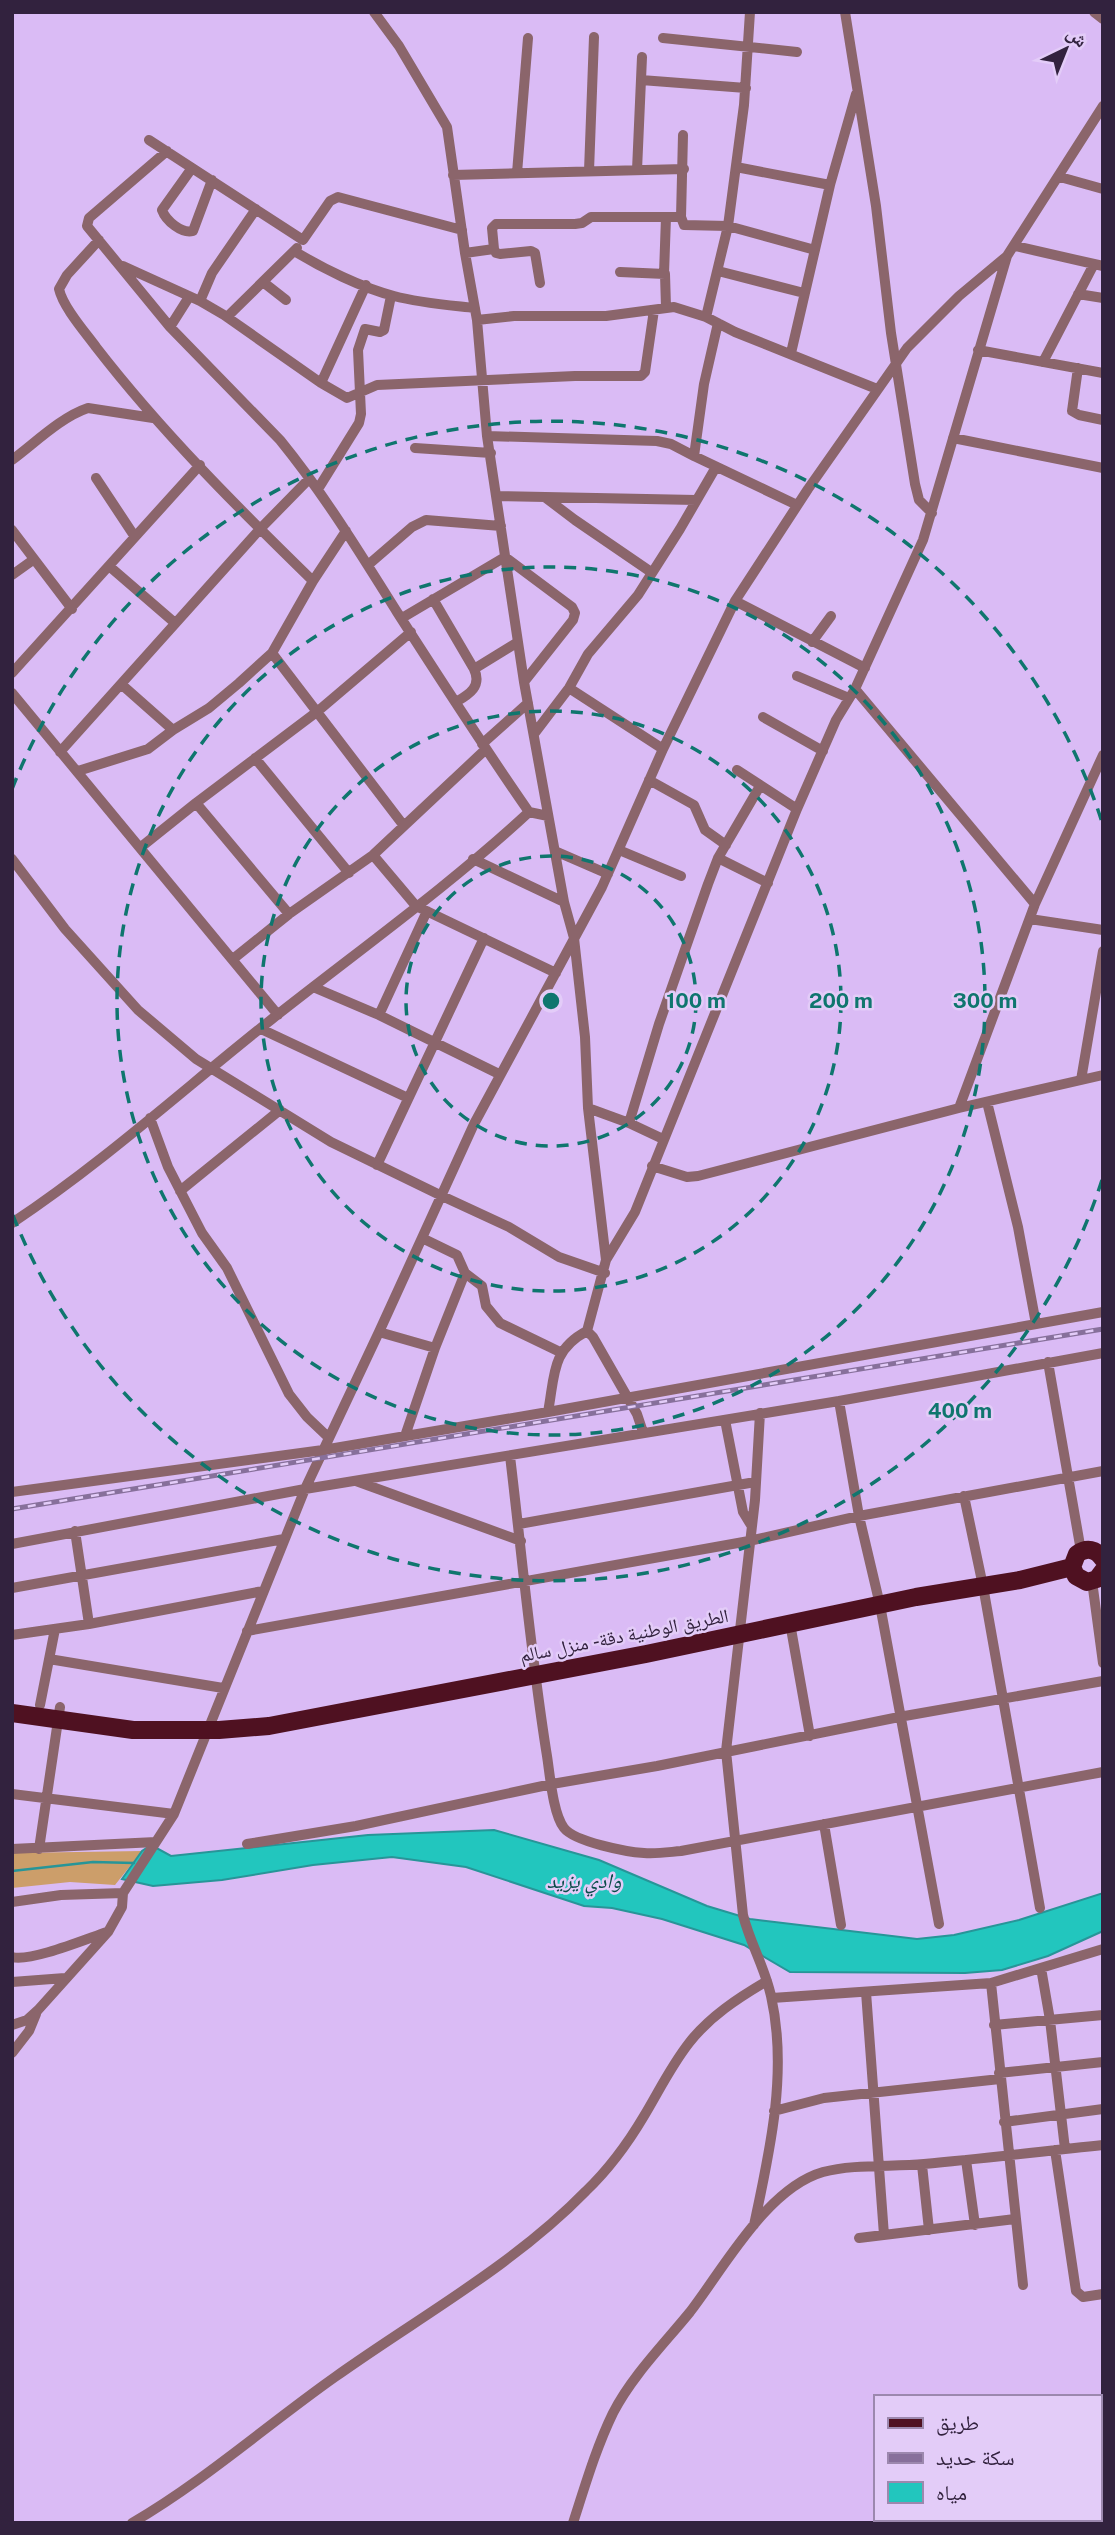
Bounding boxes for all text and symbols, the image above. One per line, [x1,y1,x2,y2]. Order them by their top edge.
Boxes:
north arrow [1031,14,1101,84]
text: ش [1062,22,1092,52]
text: 100 m [666,988,726,1013]
text: 200 m [809,988,873,1013]
text: 300 m [953,988,1017,1013]
centre of rings [539,989,563,1013]
text: 400 m [928,1398,992,1423]
street label: الطريق الوطنية دقة - منزل سالم [518,1604,730,1668]
water label: وادي يزيد [547,1868,621,1897]
legend [874,2395,1101,2521]
text: طريق [936,2410,979,2436]
text: سكة حديد [936,2445,1015,2470]
text: مياه [936,2480,967,2505]

